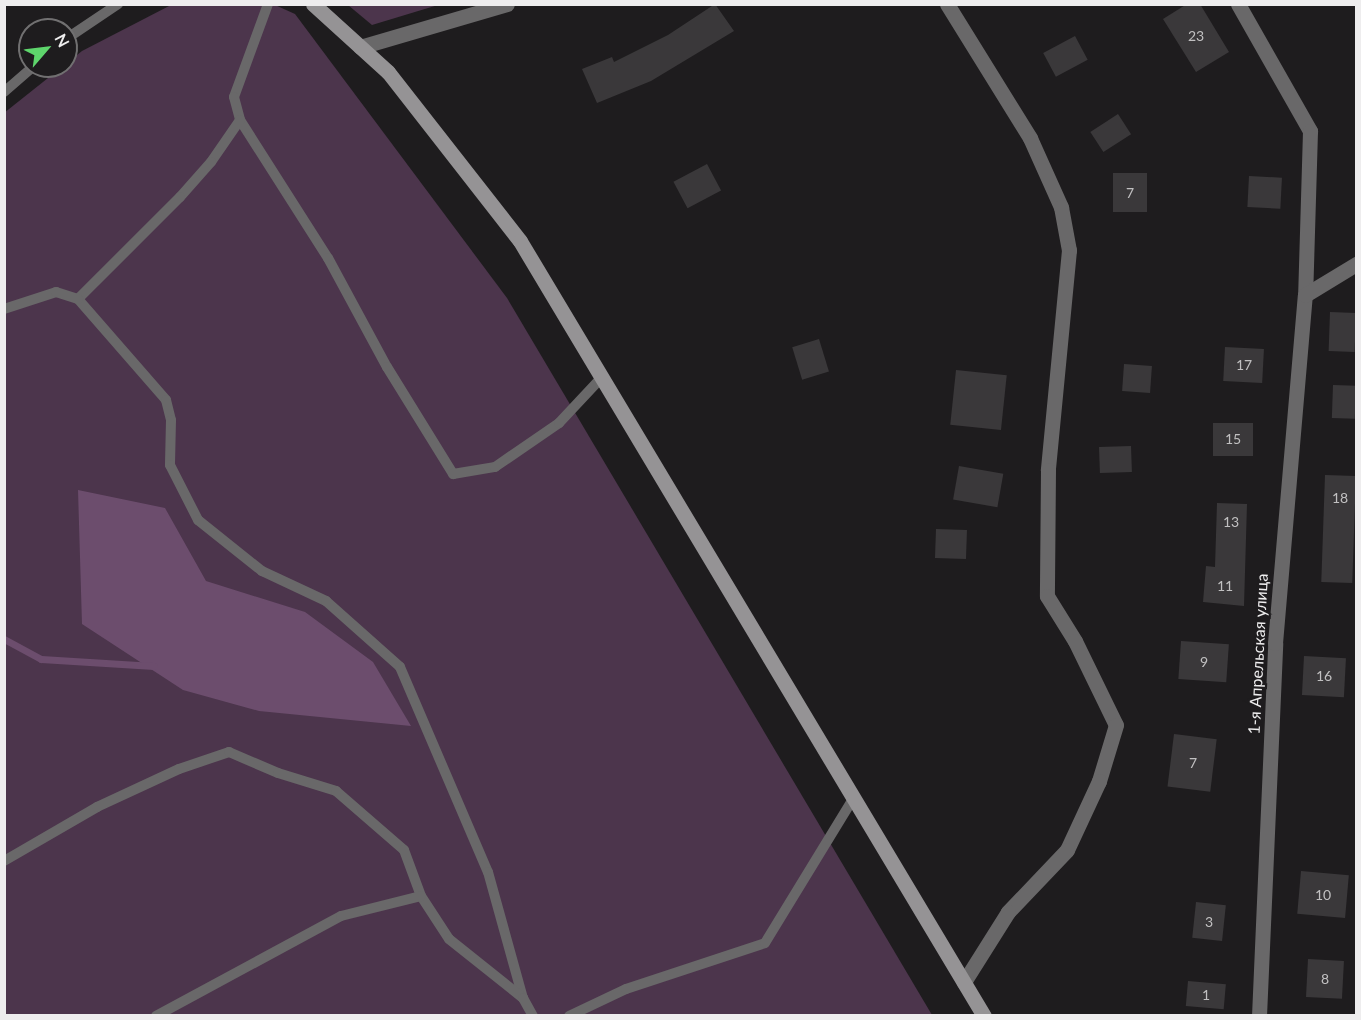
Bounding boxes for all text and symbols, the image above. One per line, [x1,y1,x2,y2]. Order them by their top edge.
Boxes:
north arrow [18,18,78,78]
house number: 23 [1188,28,1204,44]
text: N [51,30,74,50]
house number: 7 [1126,185,1134,201]
house number: 17 [1236,357,1252,373]
house number: 15 [1225,431,1241,447]
house number: 18 [1332,490,1348,506]
house number: 13 [1223,514,1239,530]
street label: 1-я Апрельская улица [1244,573,1272,735]
house number: 11 [1217,578,1233,594]
house number: 9 [1200,654,1208,670]
house number: 16 [1316,668,1332,684]
house number: 7 [1189,755,1197,771]
house number: 10 [1315,887,1331,903]
house number: 3 [1205,914,1213,930]
house number: 8 [1321,971,1329,987]
house number: 1 [1202,987,1210,1003]

